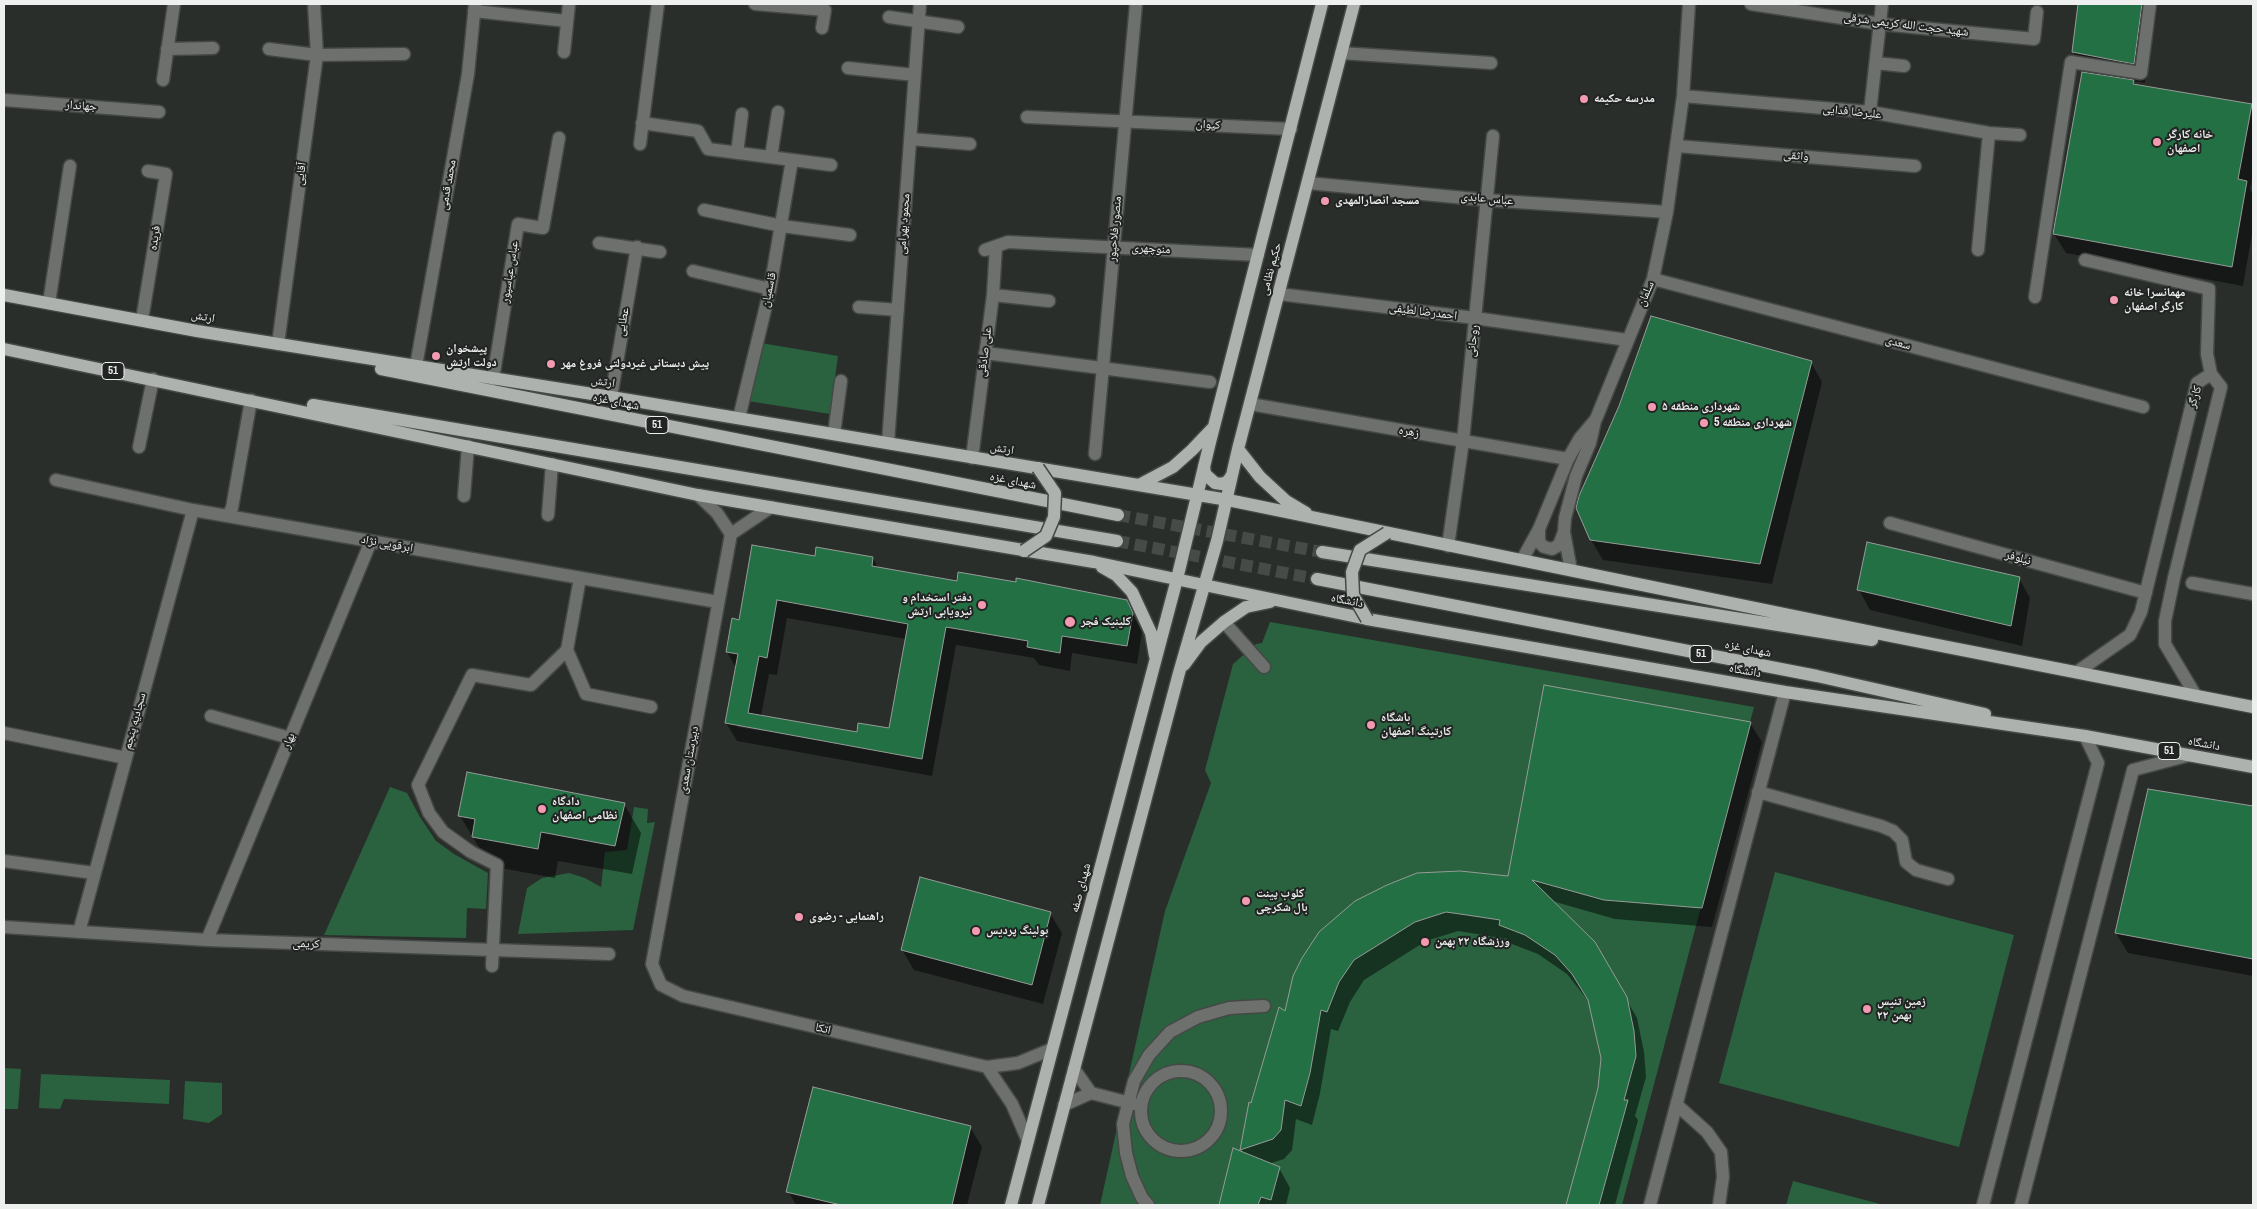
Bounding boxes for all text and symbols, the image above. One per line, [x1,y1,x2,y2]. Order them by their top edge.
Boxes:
street label: شهید حجت الله کریمی شرقی [1843,10,1969,40]
place label: مدرسه حکیمه [1594,92,1655,106]
marker: مدرسه حکیمه [1578,93,1590,105]
street label: جهاندار [65,98,97,114]
street label: علیرضا فدایی [1822,102,1882,122]
street label: کیوان [1195,117,1221,133]
place label: خانه کارگر اصفهان [2167,128,2213,156]
marker: خانه کارگر اصفهان [2151,136,2163,148]
street label: واثقی [1783,148,1809,164]
street label: محمد قدمی [436,158,460,212]
street label: آقایی [292,161,310,187]
street label: عباس عابدی [1460,190,1514,208]
street label: محمود بهرامی [895,193,913,255]
place label: مسجد انصارالمهدی [1335,194,1420,208]
marker: مسجد انصارالمهدی [1319,195,1331,207]
street label: منصور فلاحپور [1105,196,1125,262]
street label: فریده [146,225,164,251]
street label: عباس عباسپور [498,240,522,304]
street label: منوچهری [1131,241,1171,257]
street label: حکیم نظامی [1257,241,1285,297]
street label: قاسمیان [758,271,780,309]
street label: سلمان [1634,279,1658,309]
place label: مهمانسرا خانه کارگر اصفهان [2124,286,2186,314]
marker: مهمانسرا خانه کارگر اصفهان [2108,294,2120,306]
street label: احمدرضا لطیفی [1388,301,1458,323]
street label: عطایی [613,306,633,338]
street label: ارتش [190,308,216,326]
street label: روحانی [1464,324,1482,358]
street label: علی صادقی [975,326,995,378]
street label: سعدی [1884,333,1912,353]
place label: پیشخوان دولت ارتش [446,342,497,370]
marker: پیشخوان دولت ارتش [430,350,442,362]
place label: پیش دبستانی غیردولتی فروغ مهر [561,357,709,371]
marker: پیش دبستانی غیردولتی فروغ مهر [545,358,557,370]
road number: 51 [102,362,124,380]
street label: ارتش [590,373,616,391]
street label: کارگر [2185,384,2205,410]
street label: شهدای غزه [592,390,640,414]
place label: شهرداری منطقه ۵ [1662,400,1740,414]
marker: شهرداری منطقه ۵ [1646,401,1658,413]
road number: 51 [646,416,668,434]
place label: شهرداری منطقه 5 [1714,416,1792,430]
marker: شهرداری منطقه 5 [1698,417,1710,429]
street label: زهره [1398,423,1420,441]
street label: ارتش [989,440,1015,458]
street label: شهدای غزه [989,469,1037,493]
street label: ابرقویی نژاد [360,532,414,556]
street label: نیلوفر [2004,548,2032,568]
place label: دفتر استخدام و نیرویابی ارتش [902,591,972,619]
street label: دانشگاه [1330,591,1364,611]
marker: دفتر استخدام و نیرویابی ارتش [976,599,988,611]
marker: کلینیک فجر [1063,615,1077,629]
place label: کلینیک فجر [1081,615,1131,629]
street label: شهدای غزه [1724,637,1772,661]
road number: 51 [1690,646,1712,662]
street label: دانشگاه [1728,661,1762,681]
street label: سجادیه پنجم [121,691,149,751]
place label: باشگاه کارتینگ اصفهان [1381,711,1452,739]
marker: باشگاه کارتینگ اصفهان [1365,719,1377,731]
street label: دبیرستان سعدی [676,725,702,795]
street label: بهار [279,731,299,751]
street label: دانشگاه [2187,734,2221,754]
road number: 51 [2158,742,2180,759]
place label: دادگاه نظامی اصفهان [552,795,617,823]
marker: دادگاه نظامی اصفهان [536,803,548,815]
street label: شهدای صفه [1067,862,1095,914]
place label: کلوب پینت بال شکرچی [1256,887,1308,915]
marker: کلوب پینت بال شکرچی [1240,895,1252,907]
place label: راهنمایی - رضوی [809,910,884,924]
marker: راهنمایی - رضوی [793,911,805,923]
place label: بولینگ پردیس [986,924,1048,938]
marker: بولینگ پردیس [970,925,982,937]
place label: ورزشگاه ۲۲ بهمن [1435,935,1510,949]
street label: کریمی [292,936,320,952]
marker: ورزشگاه ۲۲ بهمن [1419,936,1431,948]
place label: زمین تنیس ۲۲ بهمن [1877,995,1926,1023]
marker: زمین تنیس ۲۲ بهمن [1861,1003,1873,1015]
street label: اتکا [814,1020,832,1038]

